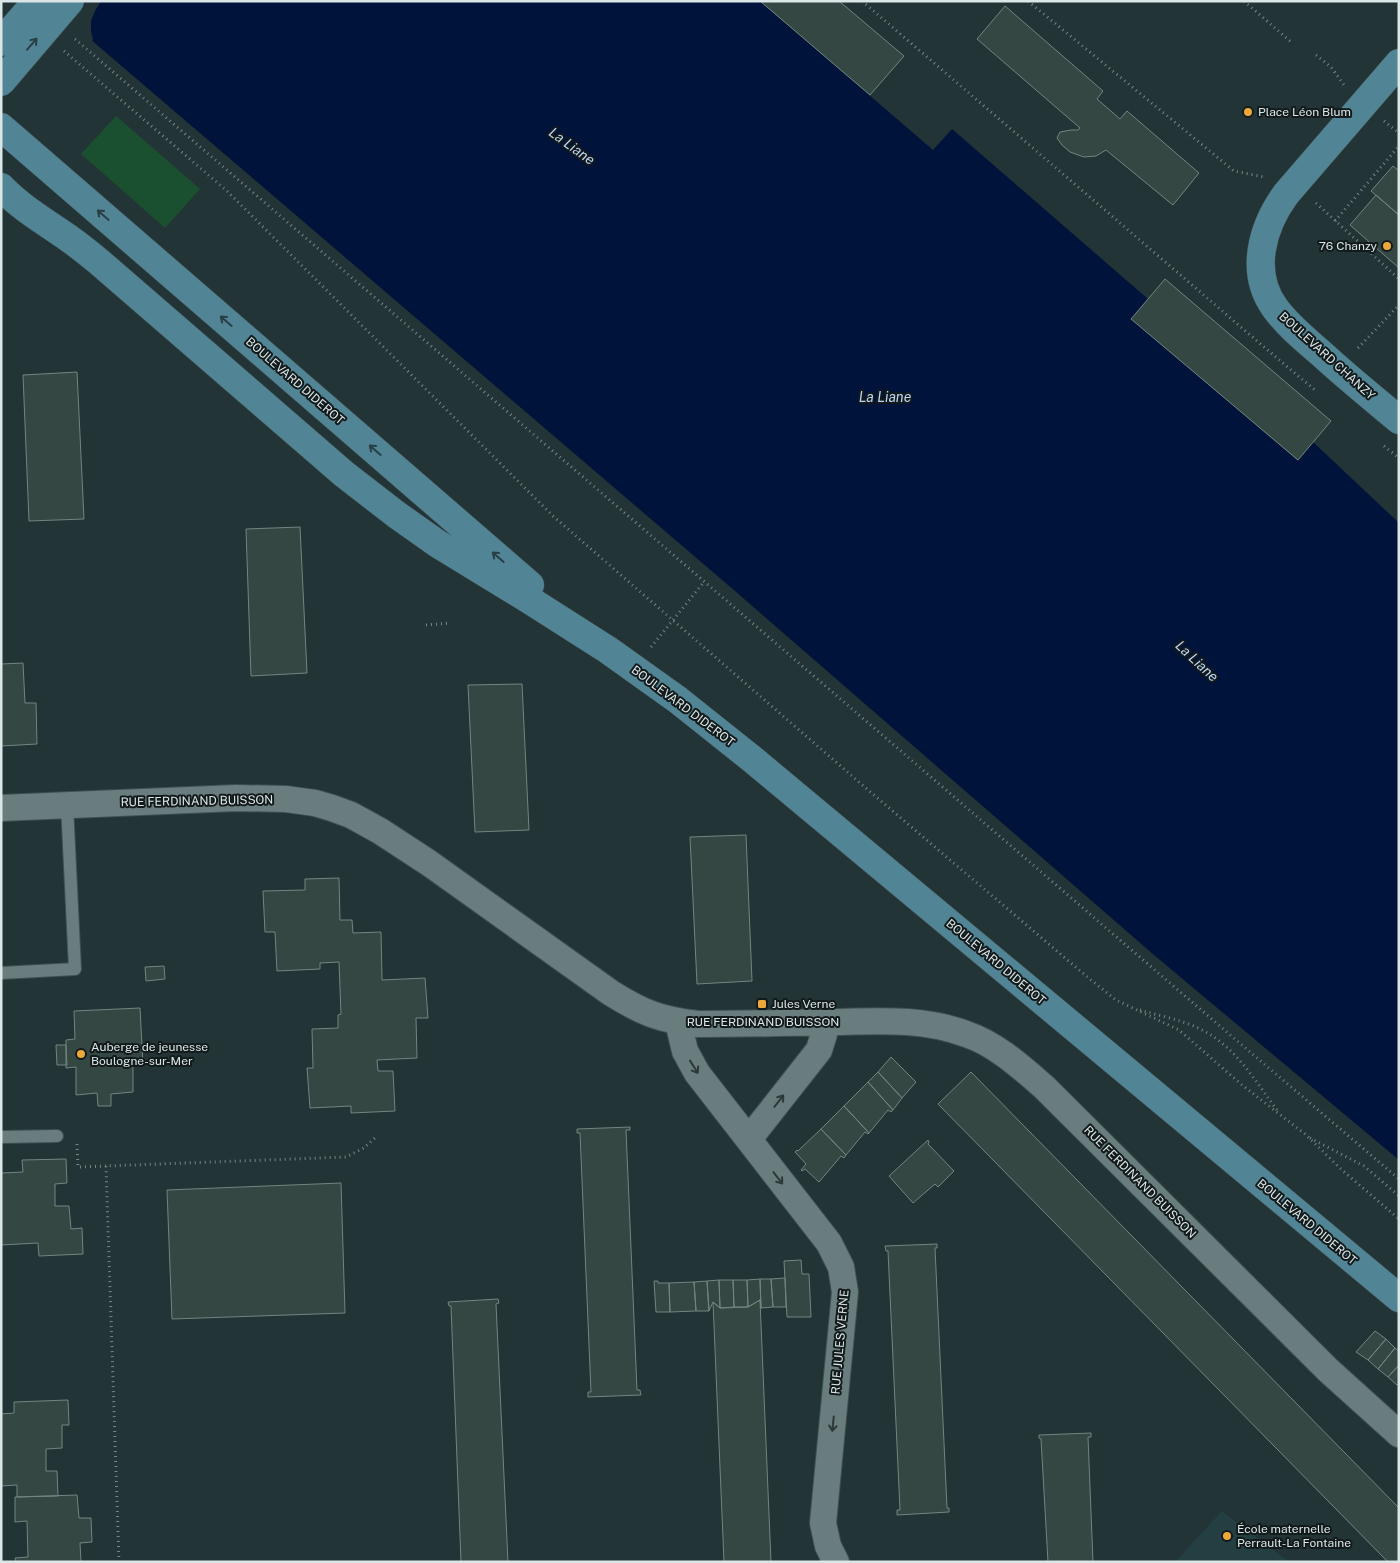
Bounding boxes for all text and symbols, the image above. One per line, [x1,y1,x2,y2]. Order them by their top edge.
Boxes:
one-way arrow [27,38,38,51]
place label: Place Léon Blum [1258,105,1351,119]
marker: Place Léon Blum [1242,106,1254,118]
water label: La Liane [546,124,598,168]
one-way arrow [97,209,110,221]
place label: 76 Chanzy [1319,239,1378,253]
marker: 76 Chanzy [1381,240,1393,252]
street label: BOULEVARD CHANZY [1276,309,1378,403]
one-way arrow [220,316,233,327]
street label: BOULEVARD DIDEROT [243,334,347,428]
water label: La Liane [859,389,912,405]
one-way arrow [369,445,382,456]
one-way arrow [491,551,504,563]
water label: La Liane [1172,637,1222,685]
street label: BOULEVARD DIDEROT [629,663,737,749]
street label: RUE FERDINAND BUISSON [121,793,273,809]
street label: BOULEVARD DIDEROT [943,916,1049,1008]
place label: Jules Verne [772,997,835,1011]
marker: Jules Verne [756,998,768,1010]
street label: RUE FERDINAND BUISSON [687,1015,839,1029]
place label: Auberge de jeunesse Boulogne-sur-Mer [91,1040,208,1068]
marker: Auberge de jeunesse Boulogne-sur-Mer [75,1048,87,1060]
one-way arrow [690,1060,700,1074]
one-way arrow [773,1095,784,1108]
street label: RUE FERDINAND BUISSON [1081,1123,1199,1241]
one-way arrow [773,1171,784,1184]
street label: BOULEVARD DIDEROT [1254,1176,1360,1268]
street label: RUE JULES VERNE [828,1289,852,1395]
one-way arrow [828,1416,837,1432]
place label: École maternelle Perrault-La Fontaine [1237,1522,1351,1550]
marker: École maternelle Perrault-La Fontaine [1221,1530,1233,1542]

